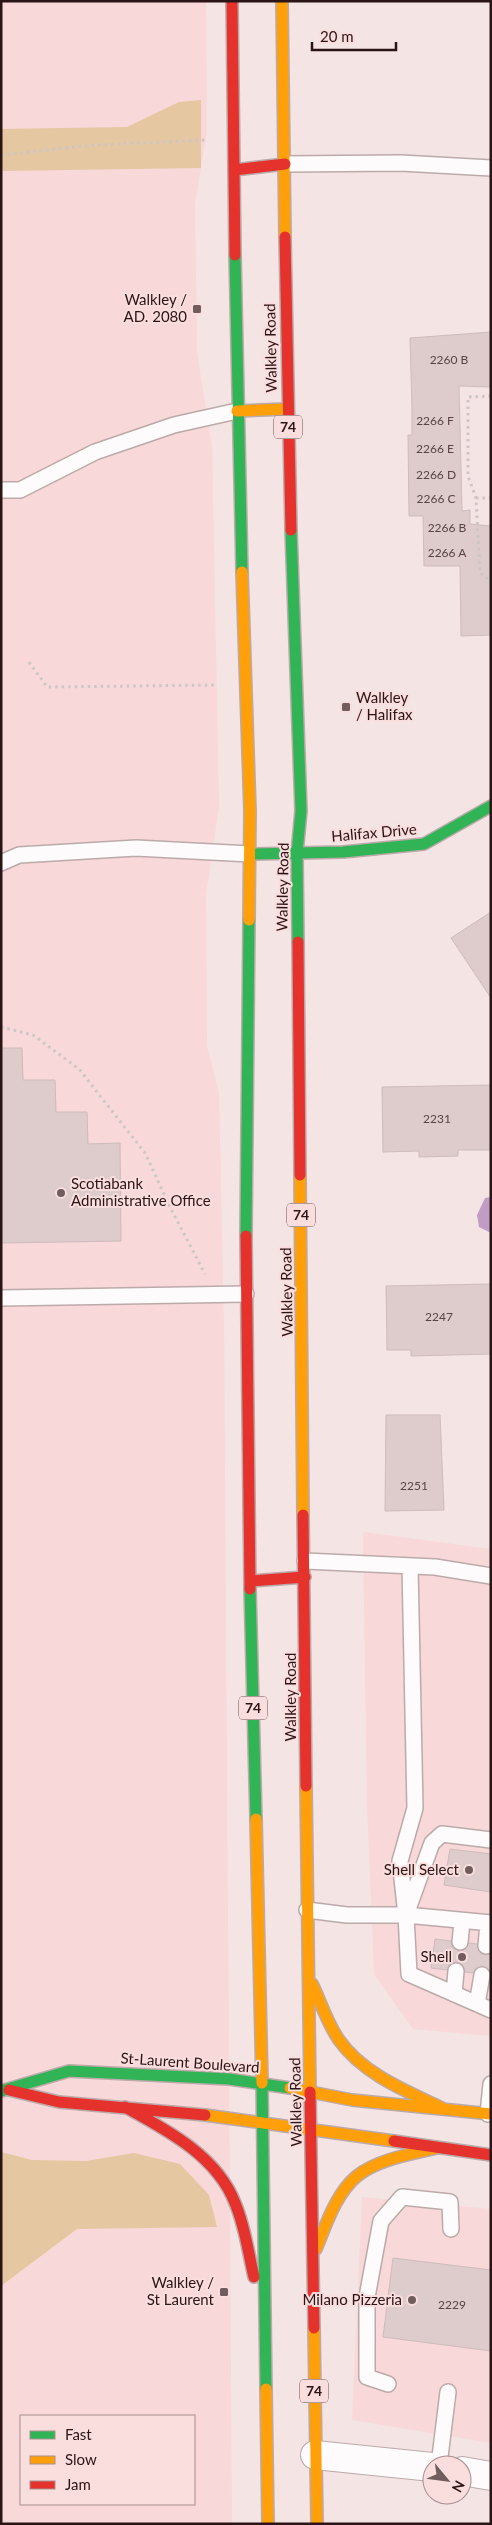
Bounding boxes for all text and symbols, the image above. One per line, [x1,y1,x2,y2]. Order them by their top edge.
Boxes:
scale bar [312,20,396,52]
text: 20 m [320,27,354,45]
place label: Walkley / AD. 2080 [124,290,187,325]
marker: Walkley / AD. 2080 [191,303,203,315]
street label: Walkley Road [260,303,280,393]
house number: 2260 B [430,352,469,367]
house number: 2266 F [416,413,454,428]
road number: 74 [274,416,302,438]
house number: 2266 E [416,441,454,456]
house number: 2266 D [416,467,456,482]
house number: 2266 C [417,491,455,506]
house number: 2266 B [428,520,467,535]
house number: 2266 A [428,545,467,560]
place label: Walkley / Halifax [356,688,413,723]
marker: Walkley / Halifax [340,701,352,713]
street label: Halifax Drive [331,819,417,845]
street label: Walkley Road [272,842,292,932]
house number: 2231 [423,1111,451,1126]
place label: Scotiabank Administrative Office [71,1174,211,1209]
marker: Scotiabank Administrative Office [55,1187,67,1199]
road number: 74 [287,1204,315,1226]
street label: Walkley Road [276,1247,296,1337]
house number: 2247 [425,1309,453,1324]
house number: 2251 [400,1478,428,1493]
street label: Walkley Road [281,1652,299,1742]
road number: 74 [239,1696,267,1720]
place label: Shell Select [384,1860,460,1878]
marker: Shell Select [463,1864,475,1876]
place label: Shell [421,1947,452,1965]
marker: Shell [456,1951,468,1963]
street label: St-Laurent Boulevard [120,2048,260,2076]
street label: Walkley Road [285,2057,305,2147]
place label: Walkley / St Laurent [147,2273,215,2308]
marker: Walkley / St Laurent [218,2286,230,2298]
place label: Milano Pizzeria [302,2290,402,2308]
marker: Milano Pizzeria [406,2294,418,2306]
house number: 2229 [438,2297,466,2312]
road number: 74 [300,2380,328,2402]
legend [20,2415,195,2505]
text: Fast [65,2425,92,2443]
text: Slow [65,2450,97,2468]
north arrow [422,2455,472,2505]
text: Jam [65,2475,91,2493]
text: N [449,2478,469,2495]

